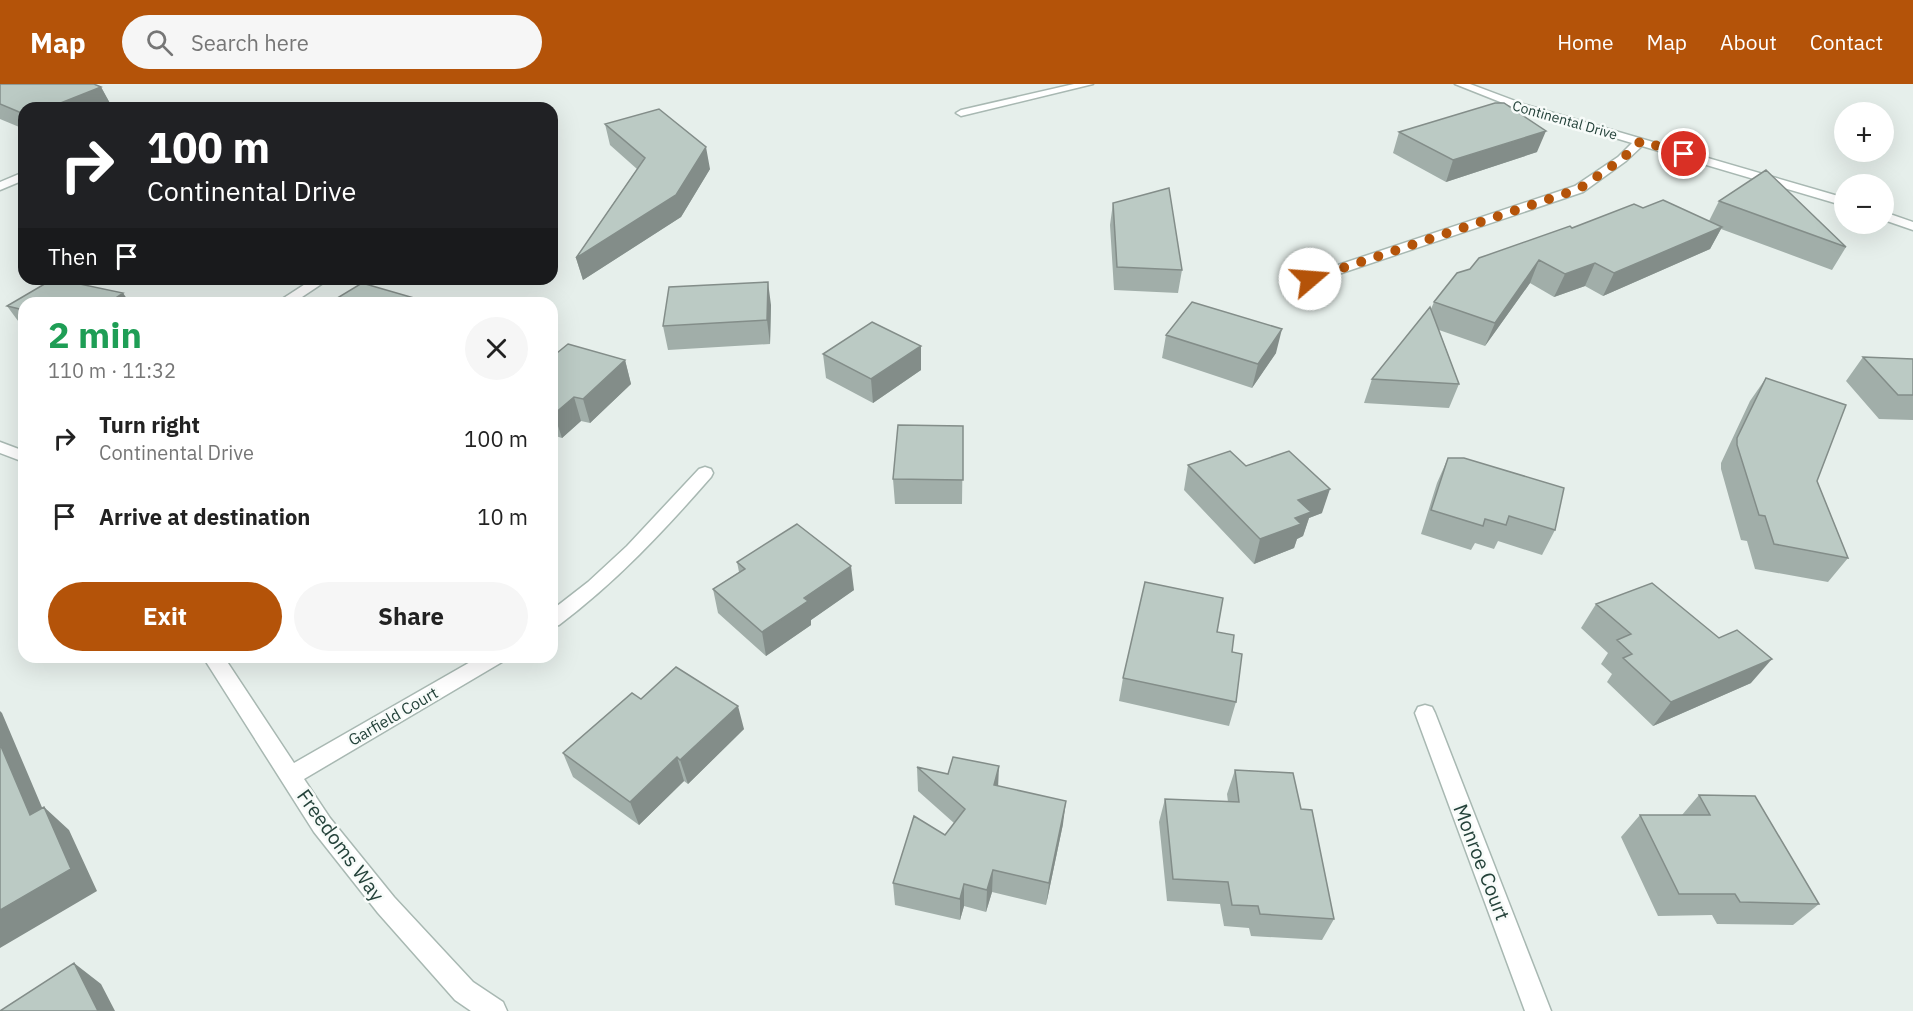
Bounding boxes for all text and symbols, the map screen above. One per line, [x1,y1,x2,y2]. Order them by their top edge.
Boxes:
search box [122,15,542,69]
text: Map [30,24,86,61]
icon: search [143,26,176,59]
text: Search here [191,28,309,57]
text: Home [1557,28,1614,56]
text: Map [1647,28,1687,56]
text: About [1720,28,1777,56]
text: Contact [1810,28,1883,56]
street label: Continental Drive [1510,96,1620,144]
map controls [1834,102,1894,234]
button: + [1834,102,1894,162]
text: 100 m [147,120,270,175]
icon: right [48,126,126,204]
pin [1658,128,1709,179]
icon: arrive [1667,137,1700,170]
text: Continental Drive [147,173,356,208]
button: − [1834,174,1894,234]
icon: arrive [110,240,143,273]
text: Then [48,242,98,271]
position arrow [1278,247,1342,311]
text: 2 min [48,311,142,358]
button: close [465,317,528,380]
text: 110 m · 11:32 [48,357,176,384]
text: Turn right [99,410,200,439]
icon: right [48,422,81,455]
text: 100 m [464,424,528,453]
text: Continental Drive [99,439,254,466]
icon: arrive [48,500,81,533]
text: Arrive at destination [99,502,310,531]
text: 10 m [477,502,528,531]
button: Exit [48,582,282,651]
button: Share [294,582,528,651]
street label: Garfield Court [345,682,441,750]
street label: Freedoms Way [291,783,391,907]
street label: Monroe Court [1447,800,1517,924]

